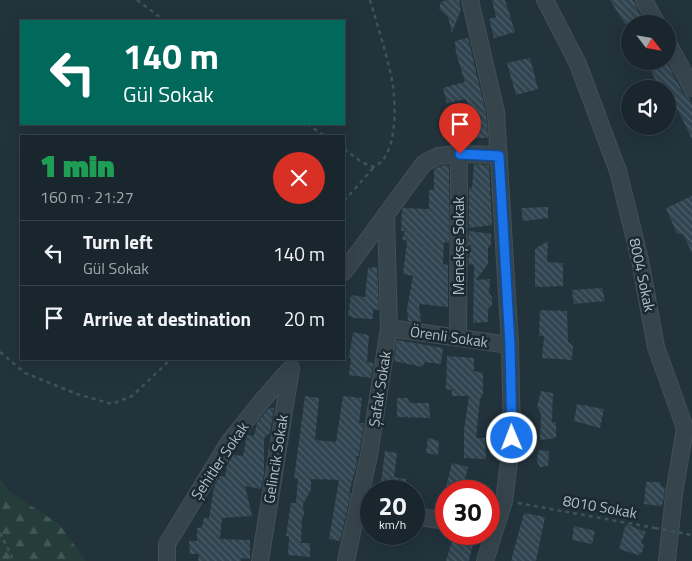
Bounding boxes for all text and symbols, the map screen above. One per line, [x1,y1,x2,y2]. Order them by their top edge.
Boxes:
north arrow [621,15,676,70]
map controls [621,15,676,135]
text: 140 m [123,29,219,83]
icon: left [40,40,105,105]
text: Gül Sokak [123,77,214,111]
button: sound [621,80,676,135]
pin [439,103,481,154]
icon: arrive [446,110,474,138]
text: 1 min [40,143,115,189]
button: close [273,152,325,204]
text: 160 m · 21:27 [40,185,134,209]
street label: Menekşe Sokak [447,197,470,295]
text: Turn left [83,227,153,256]
street label: 8004 Sokak [623,236,662,314]
icon: left [40,239,68,267]
text: 140 m [273,239,325,268]
text: Gül Sokak [83,256,149,280]
icon: arrive [40,304,68,332]
text: Arrive at destination [83,304,251,333]
text: 20 m [284,304,325,333]
street label: Örenli Sokak [409,320,490,353]
street label: Şafak Sokak [362,349,397,429]
position arrow [485,411,537,463]
street label: Gelincik Sokak [257,413,294,505]
street label: Şehitler Sokak [185,417,254,504]
speed limit sign: 30 [435,480,500,545]
text: 20 [378,487,407,525]
street label: 8010 Sokak [561,489,639,524]
text: km/h [379,515,406,534]

